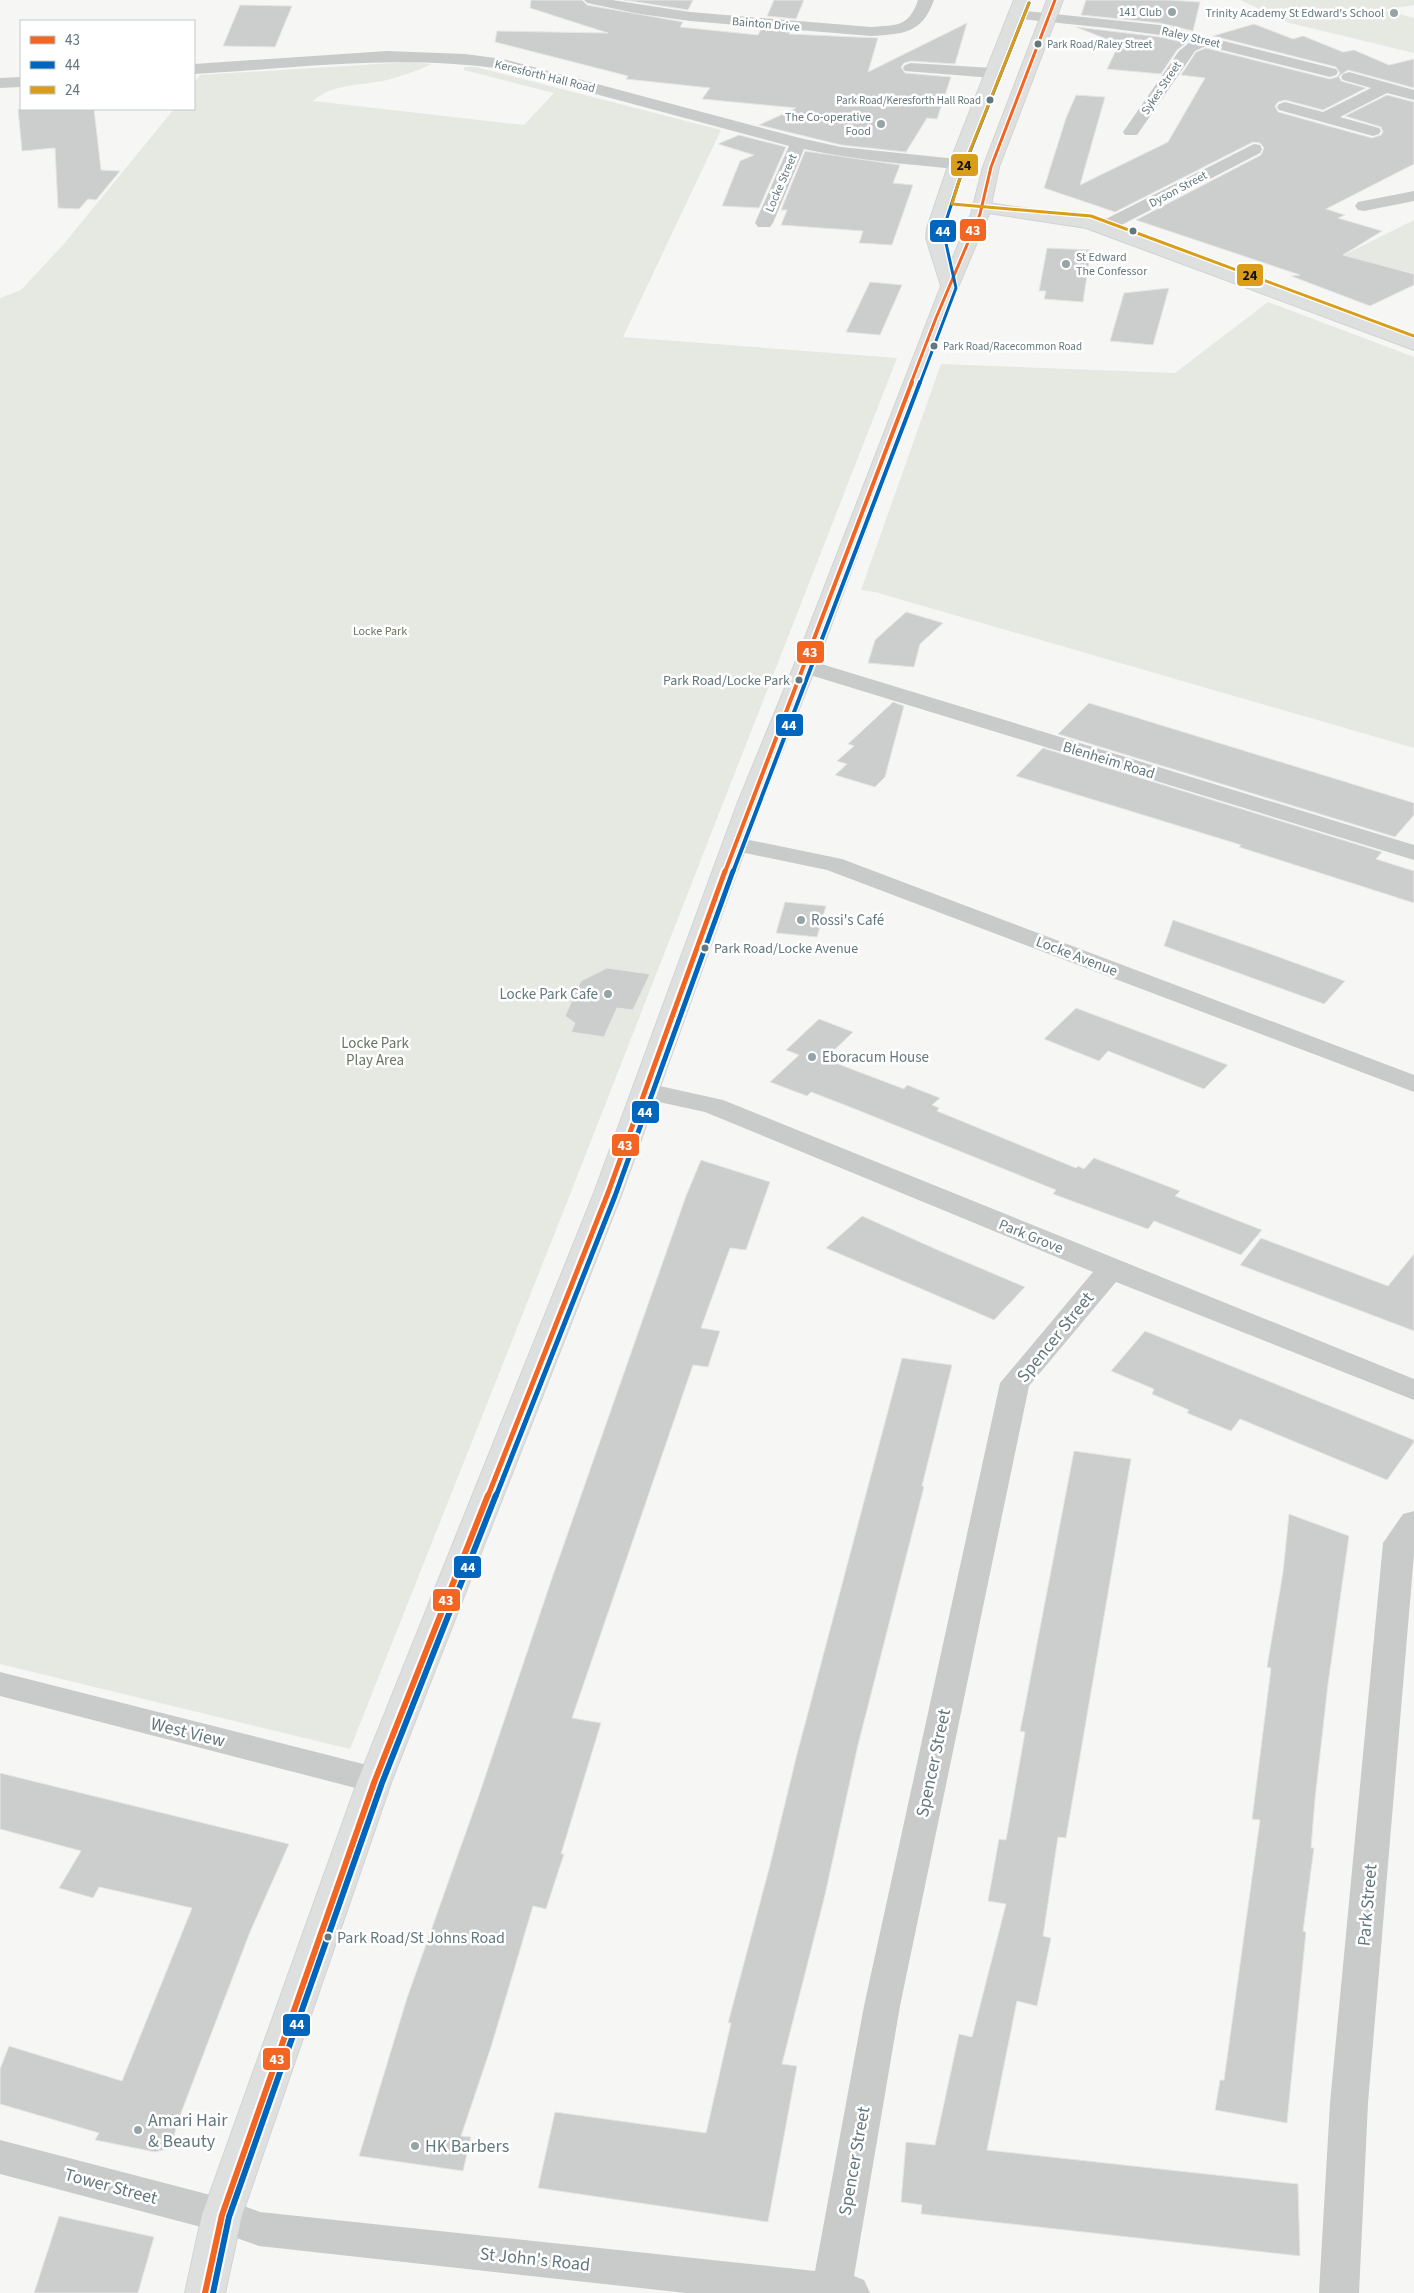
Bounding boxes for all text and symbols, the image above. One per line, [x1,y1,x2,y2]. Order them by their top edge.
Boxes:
place label: 141 Club [1119,4,1162,21]
place label: Trinity Academy St Edward's School [1206,5,1384,22]
marker: 141 Club [1166,6,1178,18]
marker: Trinity Academy St Edward's School [1388,7,1400,19]
street label: Bainton Drive [731,13,801,36]
legend [20,20,195,110]
street label: Raley Street [1160,22,1222,53]
text: 43 [65,30,80,51]
place label: Park Road/Raley Street [1047,37,1152,52]
marker: Park Road/Raley Street [1033,39,1043,49]
text: 44 [65,55,80,76]
street label: Keresforth Hall Road [493,56,597,97]
street label: Sykes Street [1137,58,1186,118]
text: 24 [65,80,80,101]
place label: Park Road/Keresforth Hall Road [836,93,981,108]
marker: Park Road/Keresforth Hall Road [985,95,995,105]
place label: The Co-operative Food [785,109,871,140]
marker: The Co-operative Food [875,118,887,130]
street label: Locke Street [762,151,801,215]
line badge: 24 [950,153,979,177]
text: 24 [957,156,972,176]
street label: Dyson Street [1146,167,1210,212]
line badge: 43 [959,218,987,242]
line badge: 44 [929,219,957,243]
text: 43 [966,221,980,241]
text: 44 [936,222,951,242]
unlabelled marker [1128,226,1138,236]
place label: St Edward The Confessor [1076,249,1148,280]
marker: St Edward The Confessor [1060,258,1072,270]
line badge: 24 [1236,263,1264,287]
text: 24 [1243,266,1258,286]
place label: Park Road/Racecommon Road [943,339,1082,354]
marker: Park Road/Racecommon Road [929,341,939,351]
park label: Locke Park [353,623,407,640]
line badge: 43 [796,640,825,664]
text: 43 [803,643,817,663]
place label: Park Road/Locke Park [663,671,790,691]
marker: Park Road/Locke Park [794,675,804,685]
line badge: 44 [775,713,804,737]
text: 44 [782,716,797,736]
street label: Blenheim Road [1060,737,1157,784]
place label: Rossi's Café [811,910,884,931]
marker: Rossi's Café [795,914,807,926]
street label: Locke Avenue [1033,931,1121,982]
place label: Park Road/Locke Avenue [714,939,858,959]
marker: Park Road/Locke Avenue [700,943,710,953]
place label: Locke Park Cafe [499,984,598,1005]
marker: Locke Park Cafe [602,988,614,1000]
park label: Locke Park Play Area [341,1033,409,1071]
place label: Eboracum House [822,1047,929,1068]
marker: Eboracum House [806,1051,818,1063]
line badge: 44 [631,1100,660,1124]
text: 44 [638,1103,653,1123]
line badge: 43 [611,1133,640,1157]
text: 43 [618,1136,632,1156]
street label: Park Grove [995,1214,1066,1259]
street label: Spencer Street [1011,1287,1100,1388]
line badge: 44 [453,1555,482,1579]
text: 44 [461,1558,476,1578]
line badge: 43 [432,1588,461,1612]
text: 43 [439,1591,453,1611]
street label: Spencer Street [910,1707,957,1820]
street label: West View [148,1711,228,1754]
street label: Park Street [1351,1863,1384,1947]
place label: Park Road/St Johns Road [337,1927,505,1949]
marker: Park Road/St Johns Road [323,1932,333,1942]
line badge: 44 [282,2013,311,2037]
text: 44 [290,2015,305,2035]
line badge: 43 [262,2047,291,2071]
text: 43 [270,2050,284,2070]
street label: Spencer Street [833,2105,876,2217]
place label: Amari Hair & Beauty [148,2108,228,2154]
marker: Amari Hair & Beauty [132,2124,144,2136]
place label: HK Barbers [425,2134,509,2159]
marker: HK Barbers [409,2140,421,2152]
street label: Tower Street [62,2162,160,2211]
street label: St John's Road [479,2241,591,2278]

